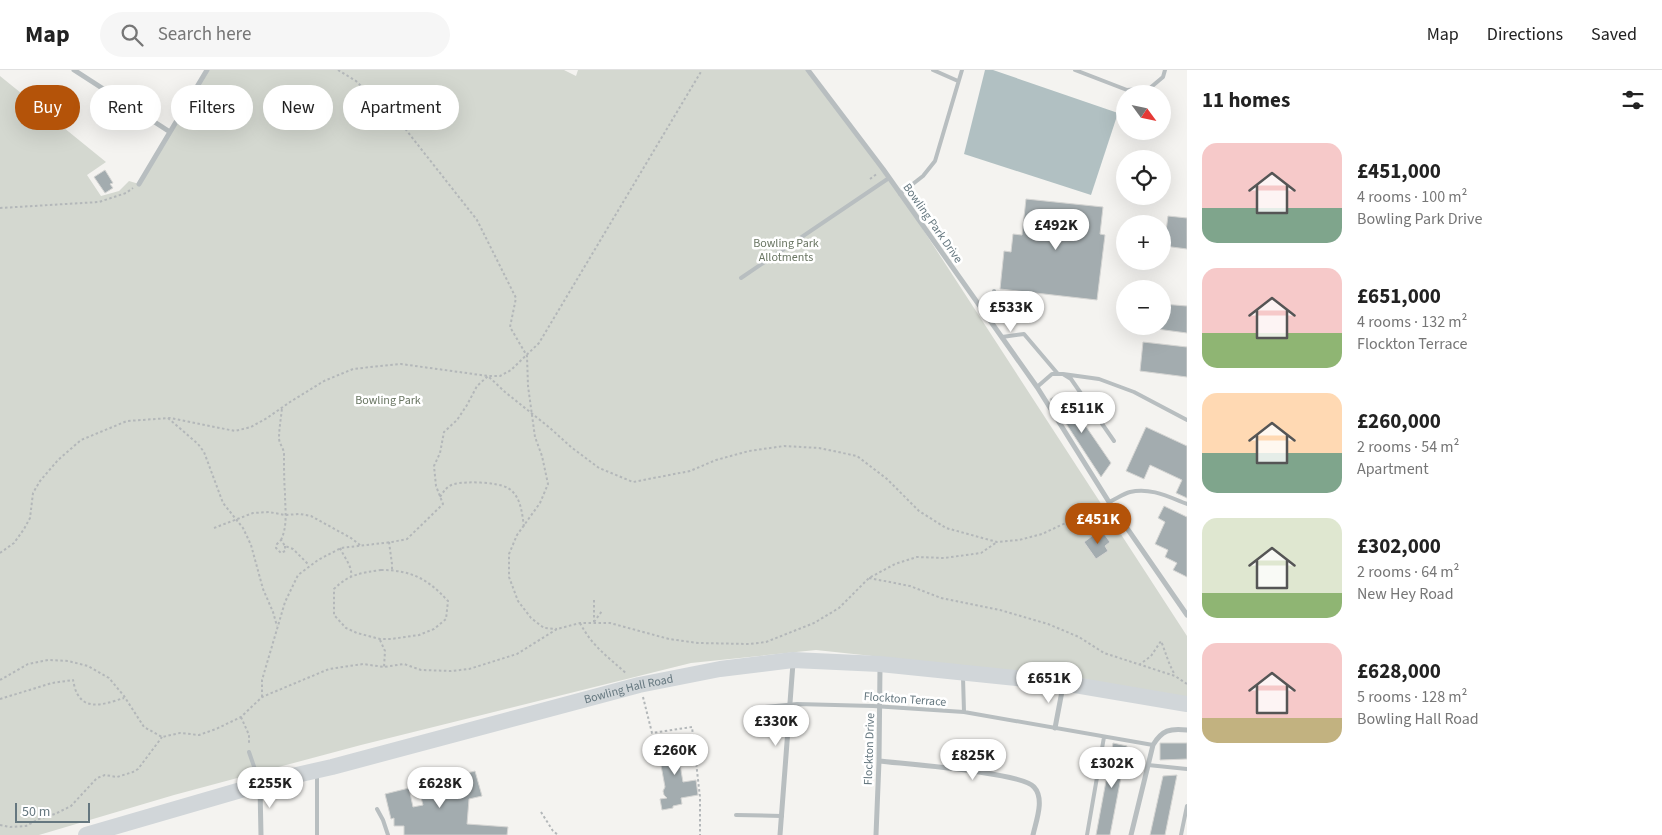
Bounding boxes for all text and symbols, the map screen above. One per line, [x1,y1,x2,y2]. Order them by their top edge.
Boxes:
search box [100,12,450,57]
text: Map [25,17,70,52]
icon: search [118,21,146,49]
text: Search here [158,21,251,48]
text: Map [1427,22,1459,47]
text: Directions [1487,22,1563,47]
text: Saved [1591,22,1637,47]
chip: Buy [15,85,80,130]
chip: Rent [90,85,161,130]
chip: Filters [171,85,253,130]
chip: New [263,85,333,130]
chip: Apartment [343,85,459,130]
north arrow [1116,85,1171,140]
map controls [1116,85,1171,335]
text: 11 homes [1202,85,1290,115]
icon: filters [1619,86,1647,114]
button: locate [1116,150,1171,205]
text: £451,000 [1357,156,1441,186]
icon: home [1242,163,1302,223]
street label: Bowling Park Drive [899,180,967,267]
text: 4 rooms · 100 m² [1357,186,1467,208]
pin: £492K [1021,208,1091,251]
text: Bowling Park Drive [1357,208,1482,230]
text: £492K [1034,214,1078,236]
button: + [1116,215,1171,270]
park label: Bowling Park Allotments [753,235,819,266]
button: − [1116,280,1171,335]
text: £651,000 [1357,281,1441,311]
icon: home [1242,288,1302,348]
pin: £533K [976,290,1046,333]
text: £533K [989,296,1033,318]
text: 4 rooms · 132 m² [1357,311,1467,333]
text: Flockton Terrace [1357,333,1468,355]
park label: Bowling Park [355,392,421,409]
pin: £511K [1047,392,1117,434]
text: £511K [1060,397,1104,419]
text: £260,000 [1357,406,1441,436]
icon: home [1242,413,1302,473]
text: 2 rooms · 54 m² [1357,436,1459,458]
text: Apartment [1357,458,1429,480]
pin: £451K [1063,502,1133,545]
text: £451K [1076,508,1120,530]
text: £302,000 [1357,531,1441,561]
icon: home [1242,538,1302,598]
text: 2 rooms · 64 m² [1357,561,1459,583]
text: New Hey Road [1357,583,1454,605]
text: £628,000 [1357,656,1441,686]
pin: £651K [1014,662,1084,704]
icon: home [1242,663,1302,723]
text: £651K [1027,667,1071,689]
street label: Bowling Hall Road [582,670,675,708]
text: 5 rooms · 128 m² [1357,686,1467,708]
street label: Flockton Terrace [863,688,947,711]
pin: £330K [741,704,811,747]
text: Bowling Hall Road [1357,708,1479,730]
text: £330K [754,710,798,732]
street label: Flockton Drive [860,713,879,785]
pin: £260K [640,734,710,776]
pin: £825K [938,738,1008,781]
text: £260K [653,739,697,761]
text: £825K [951,744,995,766]
pin: £302K [1077,746,1147,789]
text: £302K [1090,752,1134,774]
pin: £255K [235,766,305,809]
pin: £628K [405,766,475,809]
text: £255K [248,772,292,794]
text: £628K [418,772,462,794]
scale bar [15,800,90,823]
text: 50 m [22,802,50,822]

